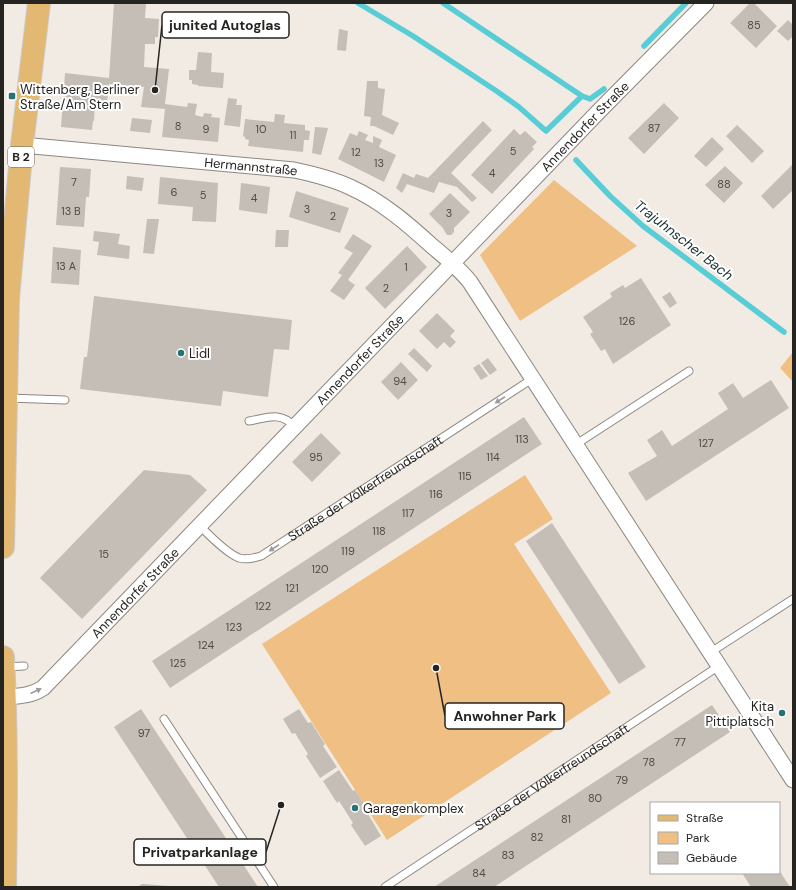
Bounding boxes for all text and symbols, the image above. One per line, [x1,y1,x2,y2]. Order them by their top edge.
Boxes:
callout: junited Autoglas [162,12,289,38]
text: junited Autoglas [168,16,281,34]
house number: 85 [747,18,761,32]
street label: Annendorfer Straße [537,77,632,175]
place label: Wittenberg, Berliner Straße/Am Stern [20,81,140,113]
marker: Wittenberg, Berliner Straße/Am Stern [7,91,17,101]
house number: 8 [175,119,181,133]
house number: 87 [648,121,660,135]
house number: 9 [203,122,210,136]
house number: 10 [256,122,266,136]
house number: 11 [290,128,296,142]
house number: 5 [510,144,517,158]
house number: 12 [351,145,361,159]
road number: B 2 [8,147,34,167]
street label: Hermannstraße [204,153,299,179]
house number: 13 [374,156,384,170]
house number: 4 [489,166,496,180]
house number: 7 [71,175,77,189]
house number: 88 [717,177,731,191]
house number: 6 [171,185,178,199]
house number: 5 [200,188,207,202]
house number: 4 [251,191,258,205]
water label: Trajuhnscher Bach [631,196,737,284]
house number: 3 [304,202,310,216]
house number: 13 B [61,204,81,218]
house number: 3 [446,206,452,220]
house number: 2 [330,209,336,223]
house number: 13 A [56,259,76,273]
house number: 1 [404,260,408,274]
house number: 2 [383,281,389,295]
street label: Annendorfer Straße [312,310,407,408]
house number: 126 [619,314,635,328]
place label: Lidl [189,345,210,362]
marker: Lidl [176,348,186,358]
house number: 94 [393,374,407,388]
one-way arrow [495,396,505,404]
street label: Straße der Völkerfreundschaft [284,431,446,545]
house number: 113 [515,432,529,446]
house number: 127 [698,436,714,450]
house number: 95 [309,450,323,464]
house number: 114 [486,450,500,464]
house number: 115 [458,469,472,483]
house number: 116 [429,487,443,501]
house number: 117 [402,506,414,520]
house number: 118 [372,524,386,538]
street label: Annendorfer Straße [87,544,182,641]
one-way arrow [268,544,279,551]
house number: 119 [341,544,355,558]
house number: 15 [99,547,109,561]
house number: 120 [311,562,329,576]
house number: 121 [285,581,299,595]
house number: 122 [255,599,271,613]
house number: 123 [226,620,242,634]
house number: 124 [198,638,214,652]
house number: 125 [170,656,187,670]
one-way arrow [30,688,42,694]
place label: Kita Pittiplatsch [706,698,774,730]
callout: Anwohner Park [445,703,564,729]
text: Anwohner Park [453,707,557,725]
marker: Kita Pittiplatsch [777,708,787,718]
street label: Straße der Völkerfreundschaft [471,719,632,834]
house number: 97 [138,726,150,740]
house number: 77 [674,735,686,749]
house number: 78 [643,755,655,769]
house number: 79 [616,773,628,787]
house number: 80 [588,791,602,805]
place label: Garagenkomplex [363,800,464,817]
legend [650,802,780,874]
marker: Garagenkomplex [350,803,360,813]
text: Straße [686,810,723,826]
house number: 81 [561,812,571,826]
house number: 82 [531,830,543,844]
text: Park [686,830,710,846]
callout: Privatparkanlage [134,839,266,865]
text: Privatparkanlage [142,843,258,861]
house number: 83 [501,848,515,862]
text: Gebäude [686,850,737,866]
house number: 84 [472,866,486,880]

